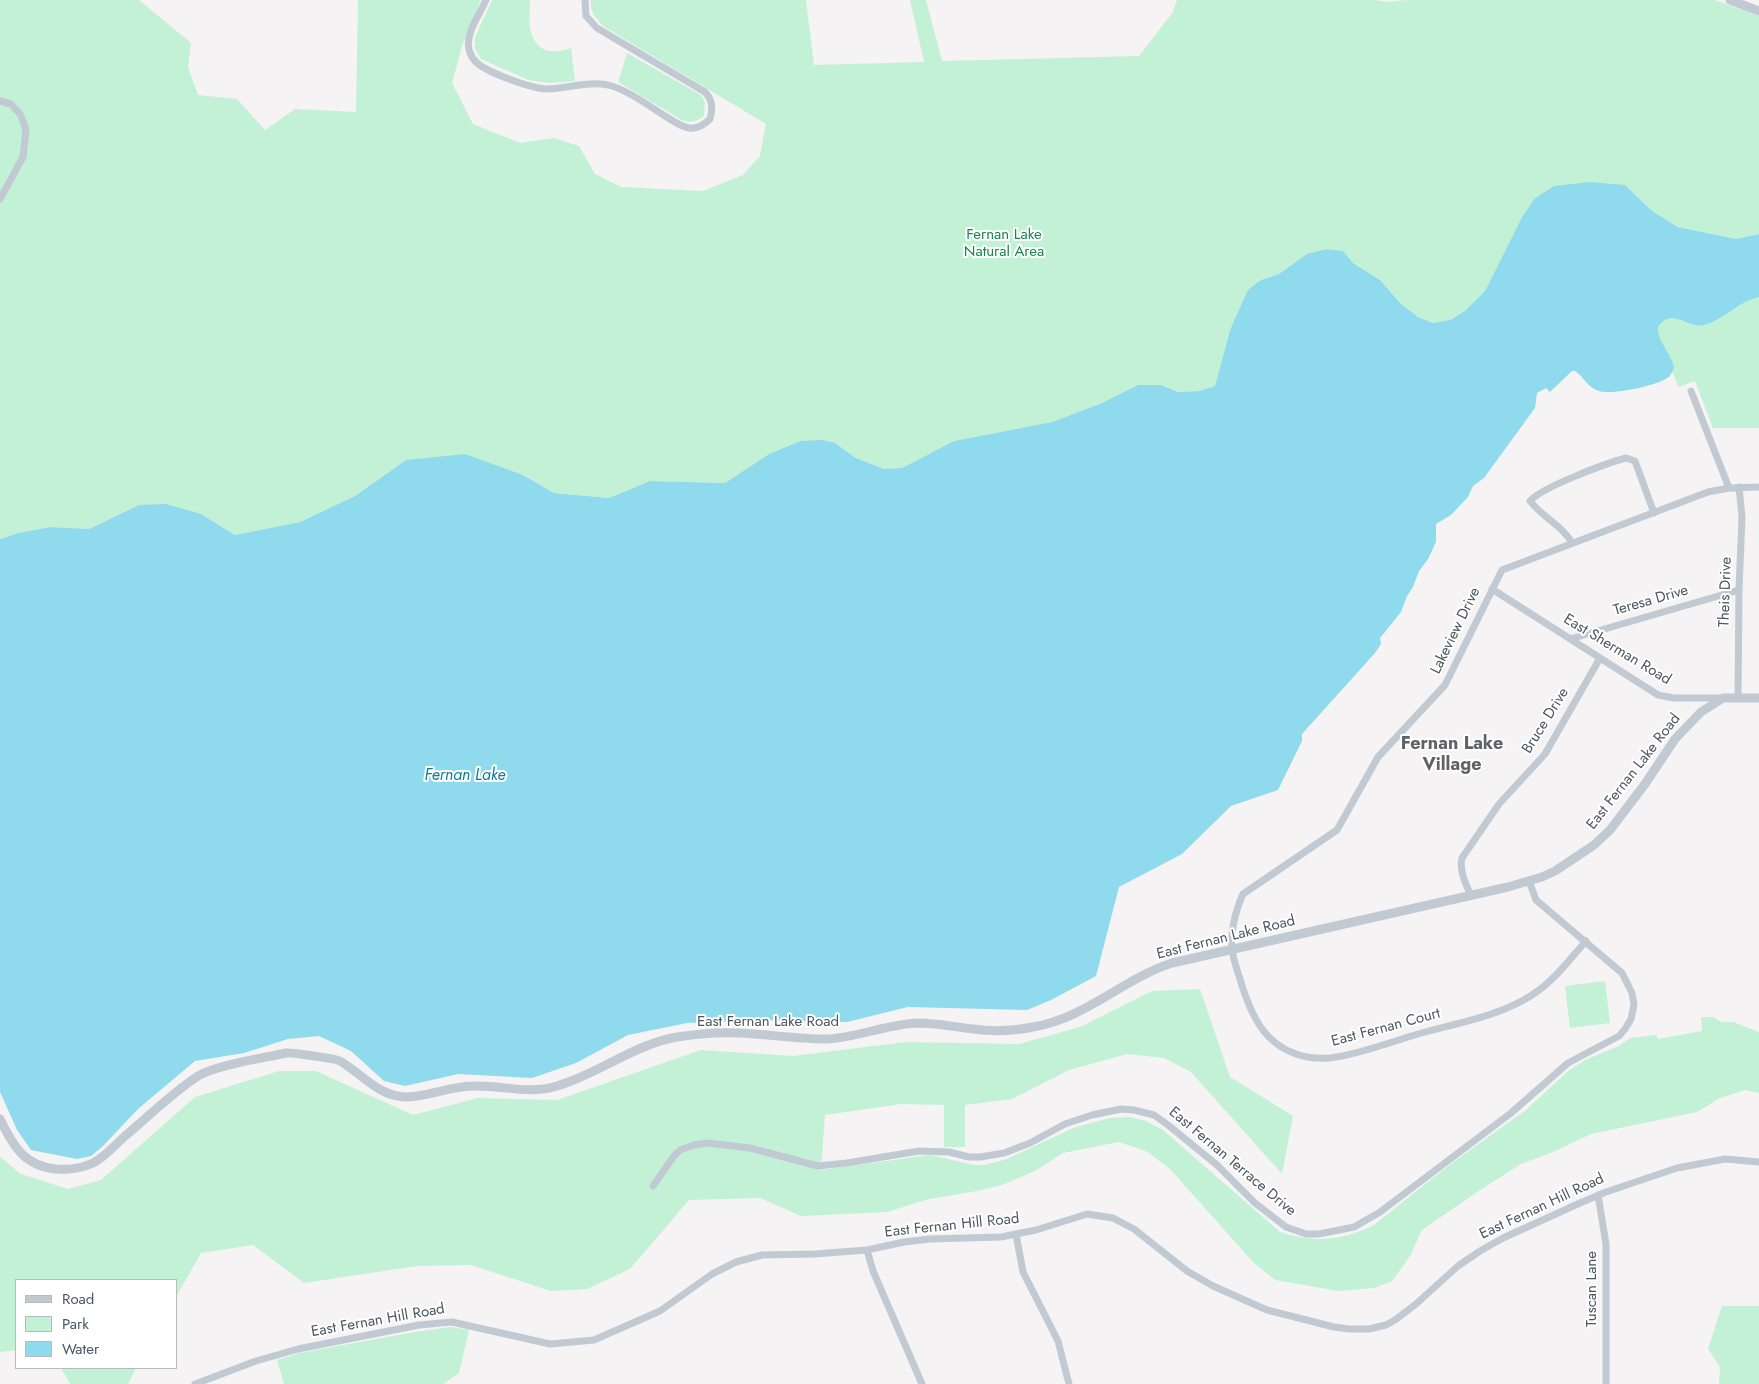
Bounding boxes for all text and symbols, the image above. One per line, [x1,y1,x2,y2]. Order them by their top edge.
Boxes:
park label: Fernan Lake Natural Area [964,226,1044,261]
street label: Theis Drive [1716,557,1736,627]
street label: Teresa Drive [1612,582,1690,620]
street label: Lakeview Drive [1427,585,1485,677]
street label: East Sherman Road [1560,611,1674,689]
street label: Bruce Drive [1519,685,1573,757]
street label: East Fernan Lake Road [1583,711,1685,833]
district label: Fernan Lake Village [1401,734,1503,776]
water label: Fernan Lake [425,766,505,786]
street label: East Fernan Lake Road [1155,912,1297,964]
street label: East Fernan Court [1330,1005,1442,1051]
street label: East Fernan Lake Road [697,1013,839,1031]
street label: East Fernan Terrace Drive [1165,1104,1299,1220]
street label: East Fernan Hill Road [1477,1170,1607,1244]
street label: East Fernan Hill Road [884,1210,1020,1242]
street label: Tuscan Lane [1583,1251,1601,1327]
legend [15,1279,178,1369]
text: Road [62,1288,94,1310]
street label: East Fernan Hill Road [310,1300,446,1342]
text: Park [62,1313,89,1335]
text: Water [62,1338,99,1360]

